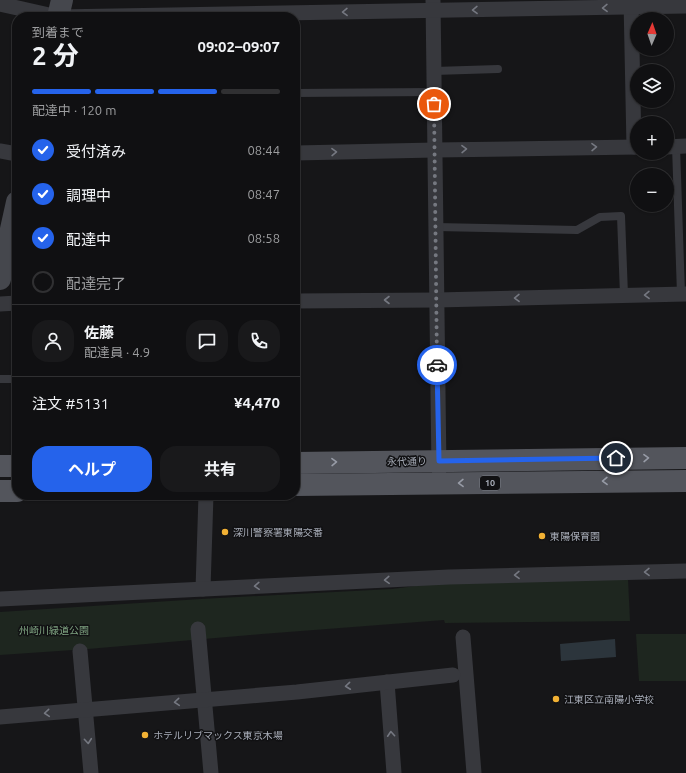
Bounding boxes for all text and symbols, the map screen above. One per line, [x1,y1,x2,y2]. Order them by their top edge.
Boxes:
one-way arrow [602,4,608,12]
one-way arrow [472,6,478,14]
one-way arrow [342,8,348,16]
north arrow [630,12,674,56]
map controls [630,12,674,212]
text: 到着まで [32,25,84,39]
text: 09:02–09:07 [197,38,280,55]
text: 2 分 [32,41,79,70]
button: layers [630,64,674,108]
pin [417,87,451,121]
icon: bag [423,93,445,115]
text: 配達中 · 120 m [32,103,116,117]
button: + [630,116,674,160]
icon: check [32,139,54,161]
text: 受付済み [66,143,126,160]
text: 08:44 [247,143,280,157]
one-way arrow [591,143,597,151]
one-way arrow [461,145,467,153]
one-way arrow [331,148,337,156]
button: − [630,168,674,212]
icon: check [32,183,54,205]
text: 調理中 [66,187,111,204]
text: 08:47 [247,187,280,201]
icon: check [32,227,54,249]
text: 配達中 [66,231,111,248]
text: 08:58 [247,231,280,245]
text: 配達完了 [66,275,126,292]
one-way arrow [644,291,650,299]
one-way arrow [514,294,520,302]
one-way arrow [384,296,390,304]
button: person [32,320,74,362]
button: chat [186,320,228,362]
button: phone [238,320,280,362]
text: 佐藤 [84,324,114,341]
text: 配達員 · 4.9 [84,345,150,359]
courier [417,345,457,385]
icon: car [426,354,448,376]
text: ¥4,470 [234,394,280,411]
text: 注文 #5131 [32,395,109,412]
pin [599,441,633,475]
button: ヘルプ [32,446,152,492]
button: 共有 [160,446,280,492]
icon: home [605,447,627,469]
one-way arrow [643,454,649,462]
street label: 永代通り [387,456,427,467]
one-way arrow [331,458,337,466]
road number: 10 [480,476,500,490]
one-way arrow [602,477,608,485]
one-way arrow [458,479,464,487]
marker: 深川警察署東陽交番 [220,527,230,537]
place label: 深川警察署東陽交番 [233,527,323,538]
marker: 東陽保育園 [537,531,547,541]
place label: 東陽保育園 [550,531,600,542]
one-way arrow [644,568,650,576]
one-way arrow [514,571,520,579]
one-way arrow [384,575,390,584]
one-way arrow [254,582,260,591]
park label: 州崎川緑道公園 [19,625,89,636]
one-way arrow [345,682,351,691]
marker: 江東区立南陽小学校 [551,694,561,704]
place label: 江東区立南陽小学校 [564,694,654,705]
one-way arrow [174,697,180,706]
one-way arrow [44,708,50,717]
marker: ホテルリブマックス東京木場 [140,730,150,740]
place label: ホテルリブマックス東京木場 [153,730,283,741]
one-way arrow [386,731,395,737]
one-way arrow [83,738,92,744]

